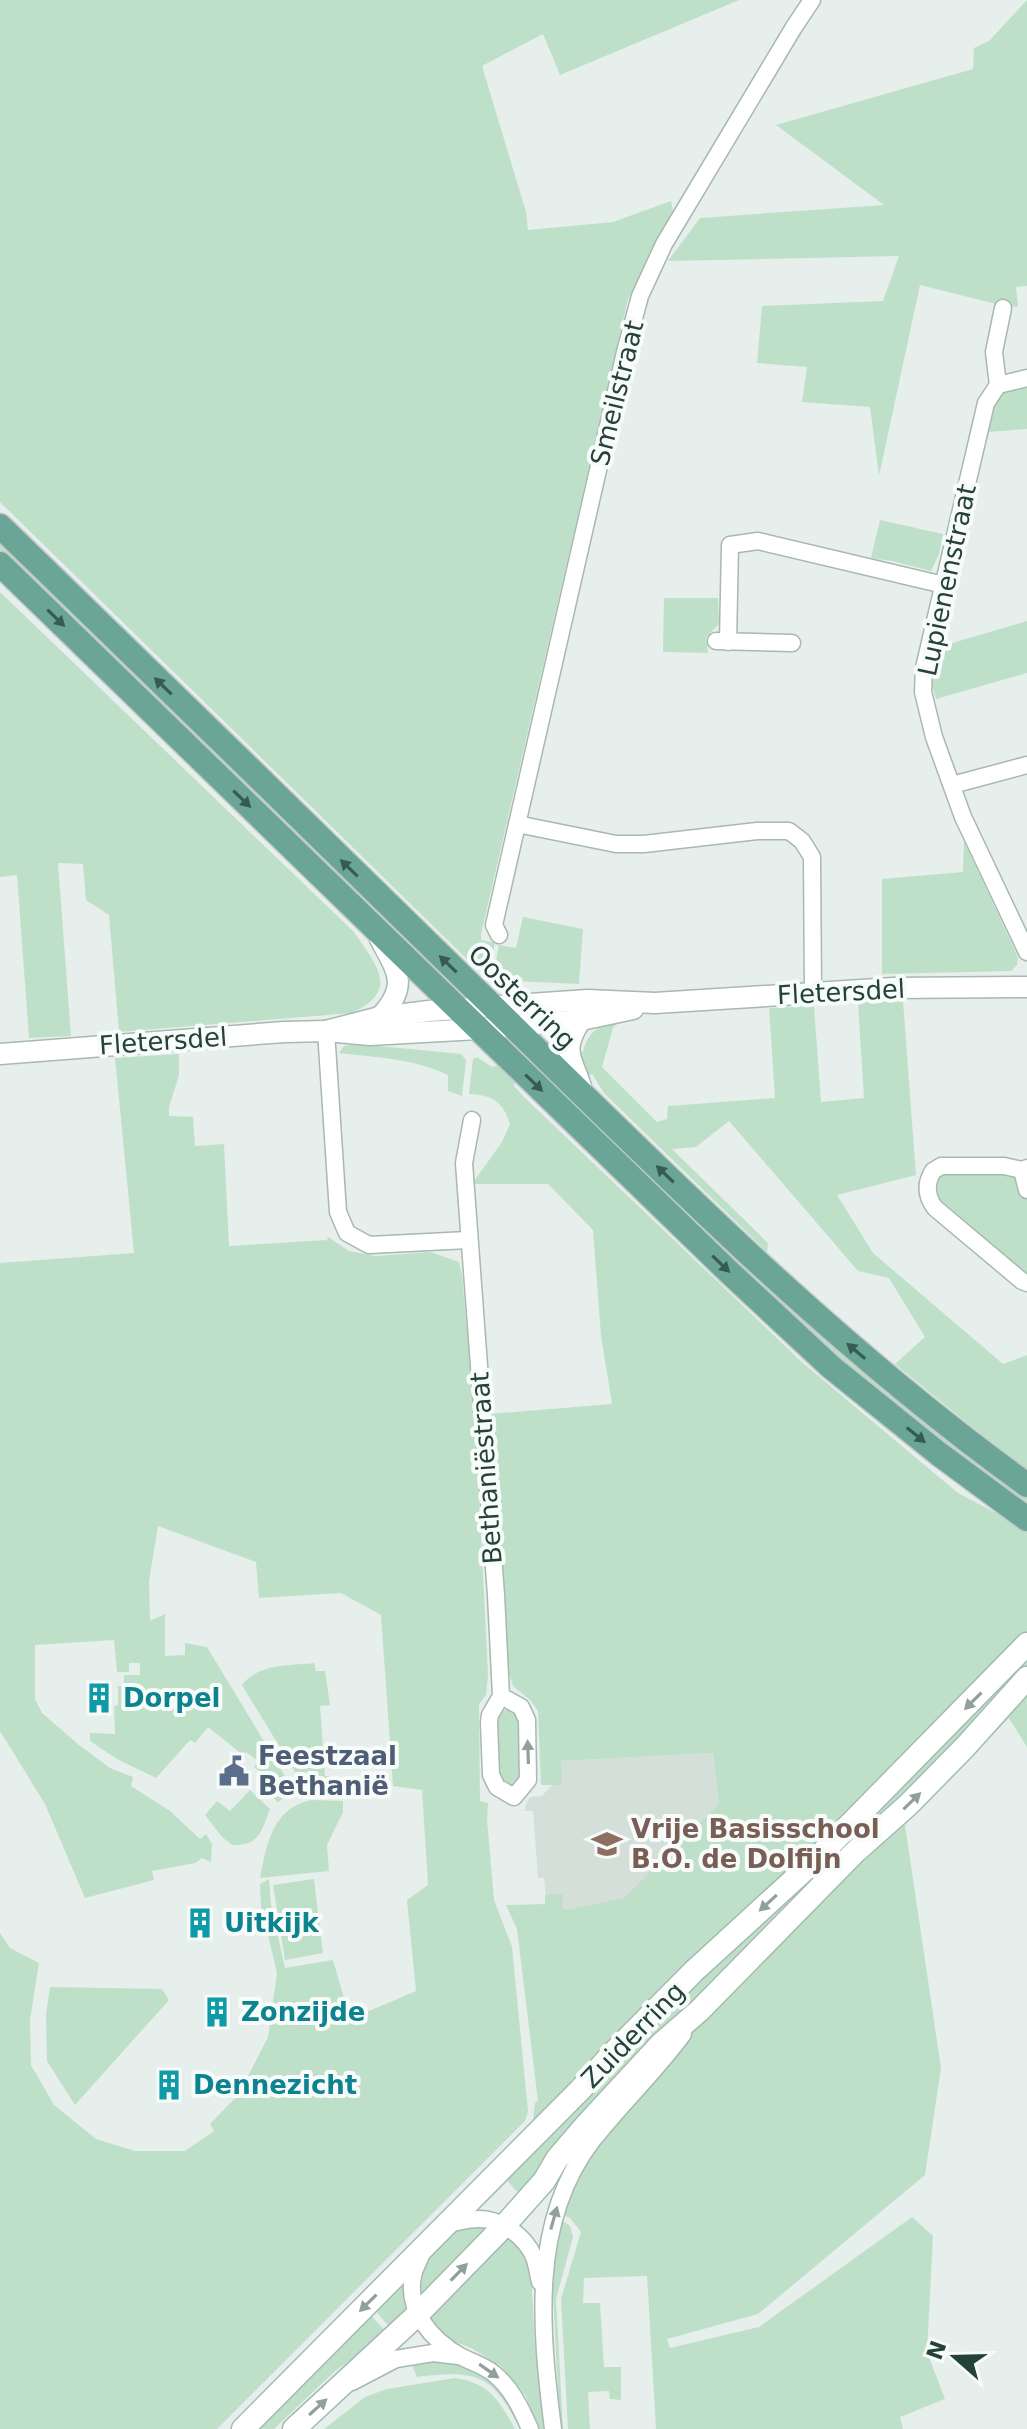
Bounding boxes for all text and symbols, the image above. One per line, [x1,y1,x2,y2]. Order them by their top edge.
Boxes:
street label: Smeilstraat [584,317,650,469]
street label: Lupienenstraat [912,481,982,679]
one-way arrow [46,608,65,627]
one-way arrow [154,677,173,696]
one-way arrow [232,790,251,808]
one-way arrow [340,859,359,878]
street label: Oosterring [462,939,582,1055]
one-way arrow [439,955,458,974]
street label: Fletersdel [776,974,906,1010]
street label: Fletersdel [98,1022,228,1060]
one-way arrow [524,1074,543,1092]
one-way arrow [656,1165,675,1184]
one-way arrow [711,1255,730,1273]
one-way arrow [846,1343,866,1360]
street label: Bethaniëstraat [464,1371,508,1565]
one-way arrow [906,1427,926,1443]
building icon: Dorpel [82,1681,116,1715]
place label: Dorpel [123,1683,220,1713]
one-way arrow [964,1691,983,1710]
one-way arrow [522,1739,535,1764]
place label: Feestzaal Bethanië [258,1741,397,1801]
public building icon: Feestzaal Bethanië [217,1754,251,1788]
one-way arrow [902,1792,921,1810]
place label: Vrije Basisschool B.O. de Dolfijn [631,1814,880,1874]
school or university icon: Vrije Basisschool B.O. de Dolfijn [590,1827,624,1861]
one-way arrow [759,1893,778,1911]
building icon: Uitkijk [183,1906,217,1940]
place label: Uitkijk [224,1908,320,1938]
street label: Zuiderring [575,1976,691,2094]
building icon: Zonzijde [200,1995,234,2029]
place label: Zonzijde [241,1997,365,2027]
building icon: Dennezicht [152,2068,186,2102]
place label: Dennezicht [193,2070,357,2100]
one-way arrow [548,2206,561,2230]
one-way arrow [450,2263,468,2282]
one-way arrow [359,2293,378,2312]
north arrow [915,2317,995,2397]
text: N [922,2337,952,2363]
one-way arrow [478,2363,499,2378]
one-way arrow [309,2398,328,2416]

